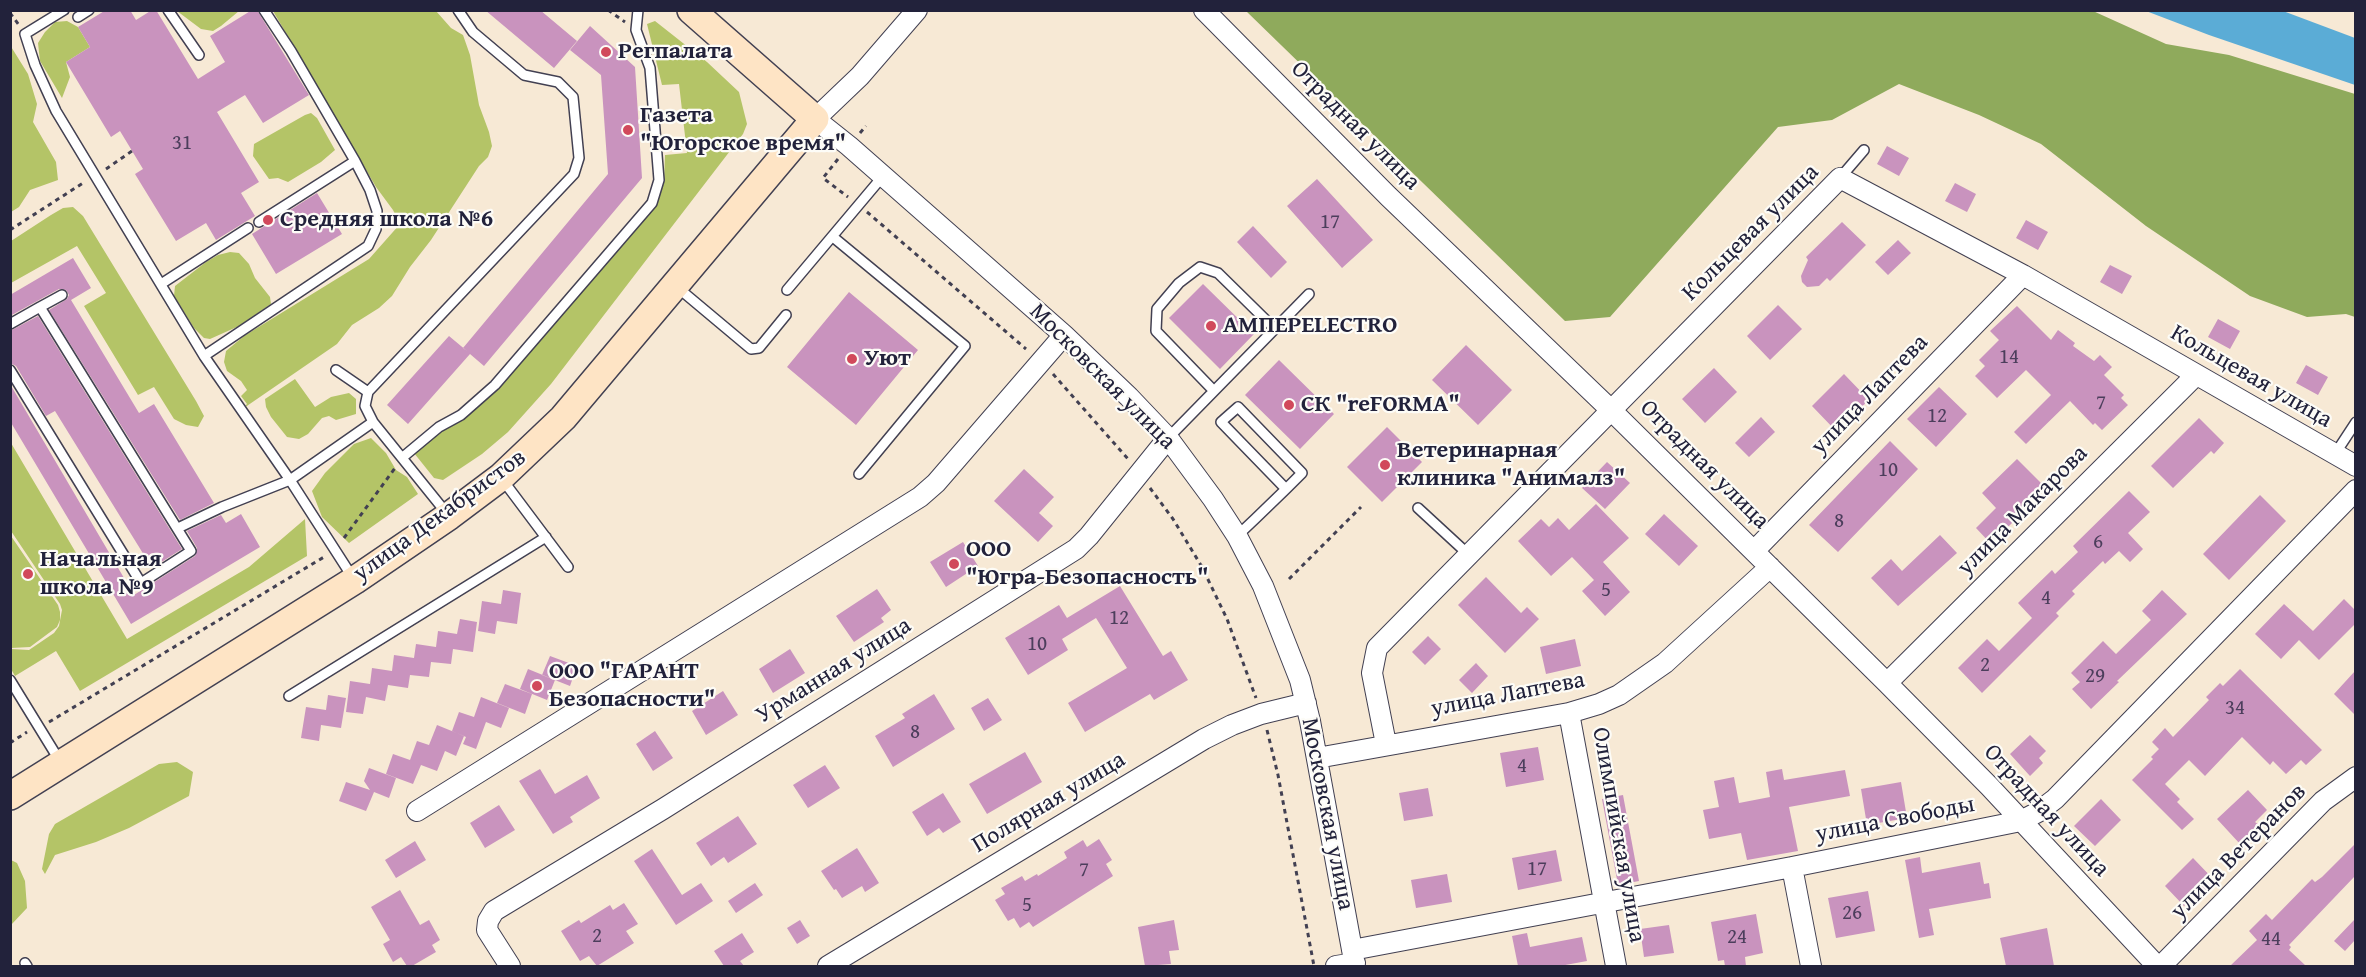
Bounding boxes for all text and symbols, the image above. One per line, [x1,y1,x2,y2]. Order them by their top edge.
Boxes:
place label: Регпалата [618,38,733,66]
marker: Регпалата [599,45,613,59]
street label: Отрадная улица [1284,55,1426,197]
place label: Газета "Югорское время" [640,102,846,158]
marker: Газета "Югорское время" [621,123,635,137]
house number: 31 [172,131,192,157]
street label: Кольцевая улица [1677,159,1825,307]
place label: Средняя школа №6 [280,206,493,234]
house number: 17 [1320,210,1340,236]
marker: Средняя школа №6 [261,213,275,227]
street label: Московская улица [1023,298,1181,456]
place label: АМПЕРELECTRO [1223,312,1397,340]
marker: АМПЕРELECTRO [1204,319,1218,333]
street label: Кольцевая улица [2165,319,2337,435]
street label: улица Лаптева [1805,329,1935,461]
place label: Уют [864,345,911,373]
house number: 14 [1999,345,2019,371]
marker: Уют [845,352,859,366]
place label: СК "reFORMA" [1301,391,1460,419]
house number: 7 [2096,391,2106,417]
street label: Отрадная улица [1633,394,1775,536]
marker: СК "reFORMA" [1282,398,1296,412]
house number: 12 [1927,404,1947,430]
place label: Ветеринарная клиника "Анималз" [1397,437,1625,493]
street label: улица Макарова [1952,440,2094,582]
street label: улица Декабристов [348,444,532,588]
marker: Ветеринарная клиника "Анималз" [1378,458,1392,472]
house number: 10 [1878,458,1898,484]
house number: 8 [1834,509,1844,535]
house number: 6 [2093,530,2103,556]
place label: ООО "Югра-Безопасность" [966,536,1209,592]
place label: Начальная школа №9 [40,546,162,602]
marker: ООО "Югра-Безопасность" [947,557,961,571]
marker: Начальная школа №9 [21,567,35,581]
house number: 5 [1601,578,1611,604]
house number: 4 [2041,586,2051,612]
house number: 12 [1109,606,1129,632]
street label: Урманная улица [751,612,917,730]
house number: 10 [1027,632,1047,658]
house number: 2 [1980,653,1990,679]
place label: ООО "ГАРАНТ Безопасности" [549,658,715,714]
house number: 29 [2085,664,2105,690]
street label: улица Лаптева [1429,666,1587,724]
marker: ООО "ГАРАНТ Безопасности" [530,679,544,693]
house number: 34 [2225,696,2245,722]
street label: Московская улица [1294,715,1360,913]
house number: 8 [910,720,920,746]
street label: Олимпийская улица [1585,725,1651,945]
street label: Отрадная улица [1977,739,2115,883]
street label: Полярная улица [967,746,1131,860]
house number: 4 [1517,754,1527,780]
street label: улица Ветеранов [2165,778,2313,926]
street label: улица Свободы [1813,790,1977,850]
house number: 17 [1527,857,1547,883]
house number: 7 [1079,858,1089,884]
house number: 5 [1022,893,1032,919]
house number: 26 [1842,901,1862,927]
house number: 2 [592,924,602,950]
house number: 24 [1727,925,1747,951]
house number: 44 [2261,927,2281,953]

